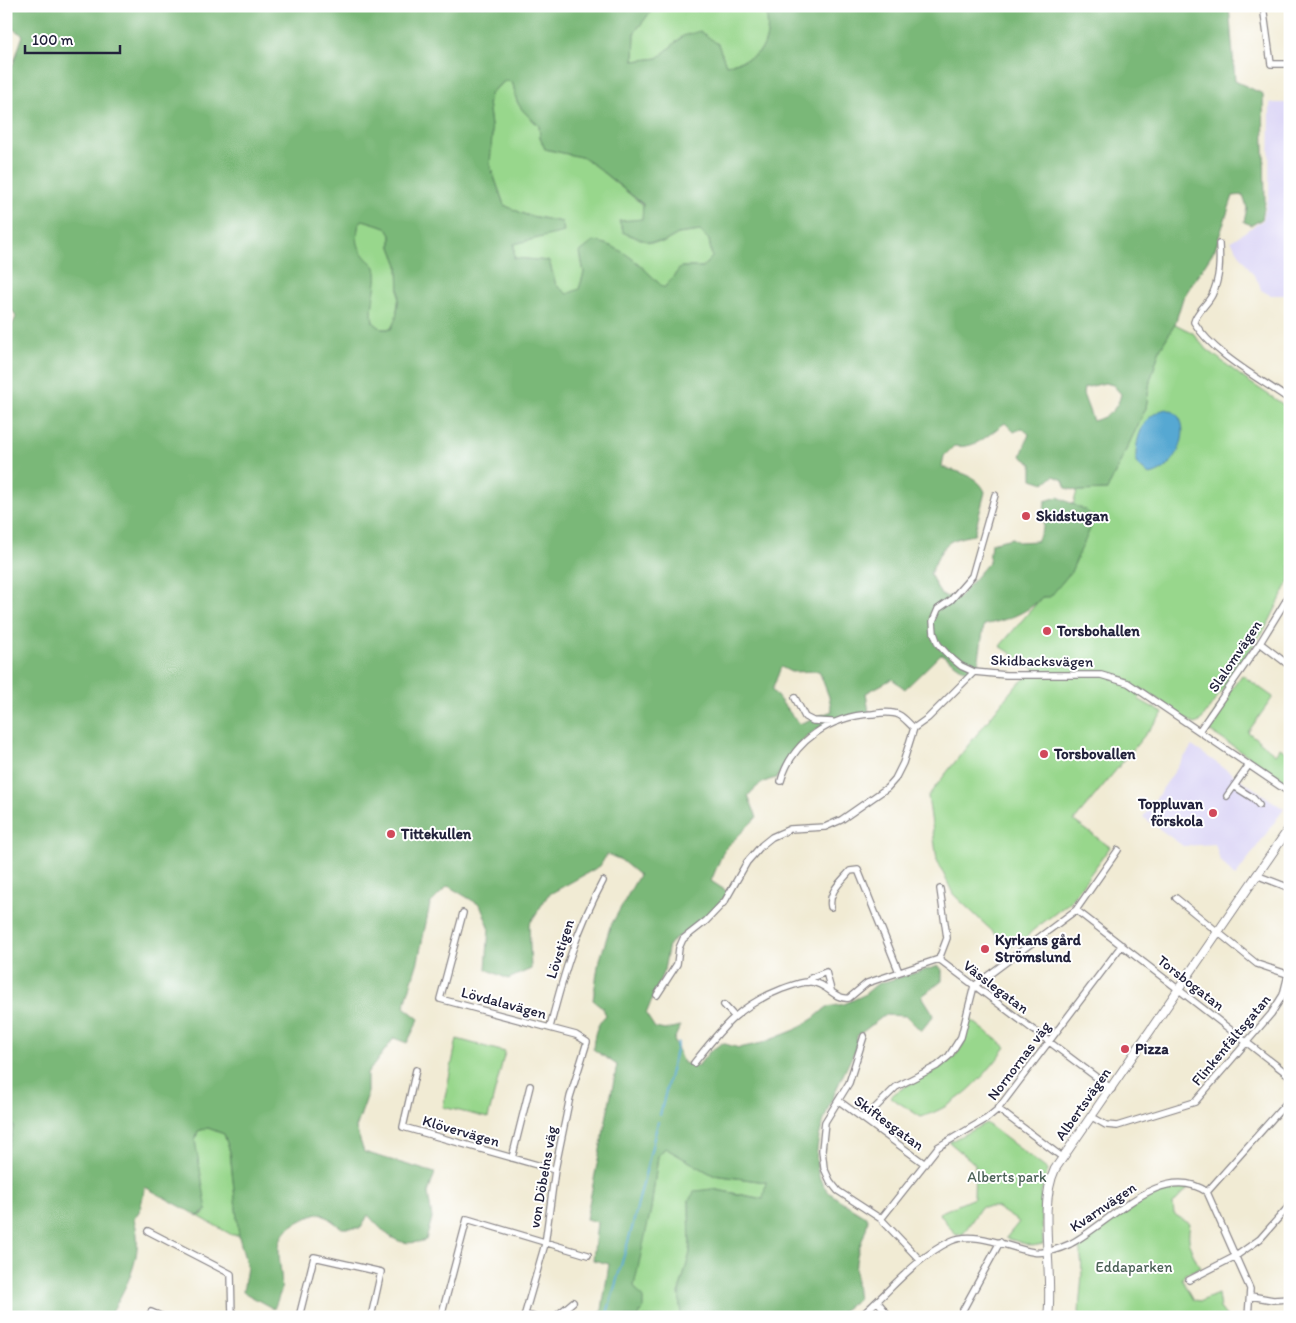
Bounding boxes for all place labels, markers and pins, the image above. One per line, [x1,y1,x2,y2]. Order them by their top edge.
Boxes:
place label: Skidstugan [1036,507,1109,526]
marker: Skidstugan [1020,510,1032,522]
place label: Torsbohallen [1056,622,1140,640]
marker: Torsbohallen [1041,625,1053,637]
place label: Torsbovallen [1053,745,1136,763]
marker: Torsbovallen [1038,748,1050,760]
place label: Toppluvan förskola [1137,795,1204,830]
marker: Toppluvan förskola [1207,807,1219,819]
place label: Tittekullen [400,825,472,843]
marker: Tittekullen [385,828,397,840]
place label: Kyrkans gård Strömslund [995,931,1082,966]
marker: Kyrkans gård Strömslund [979,943,991,955]
place label: Pizza [1135,1040,1169,1058]
marker: Pizza [1119,1043,1131,1055]

